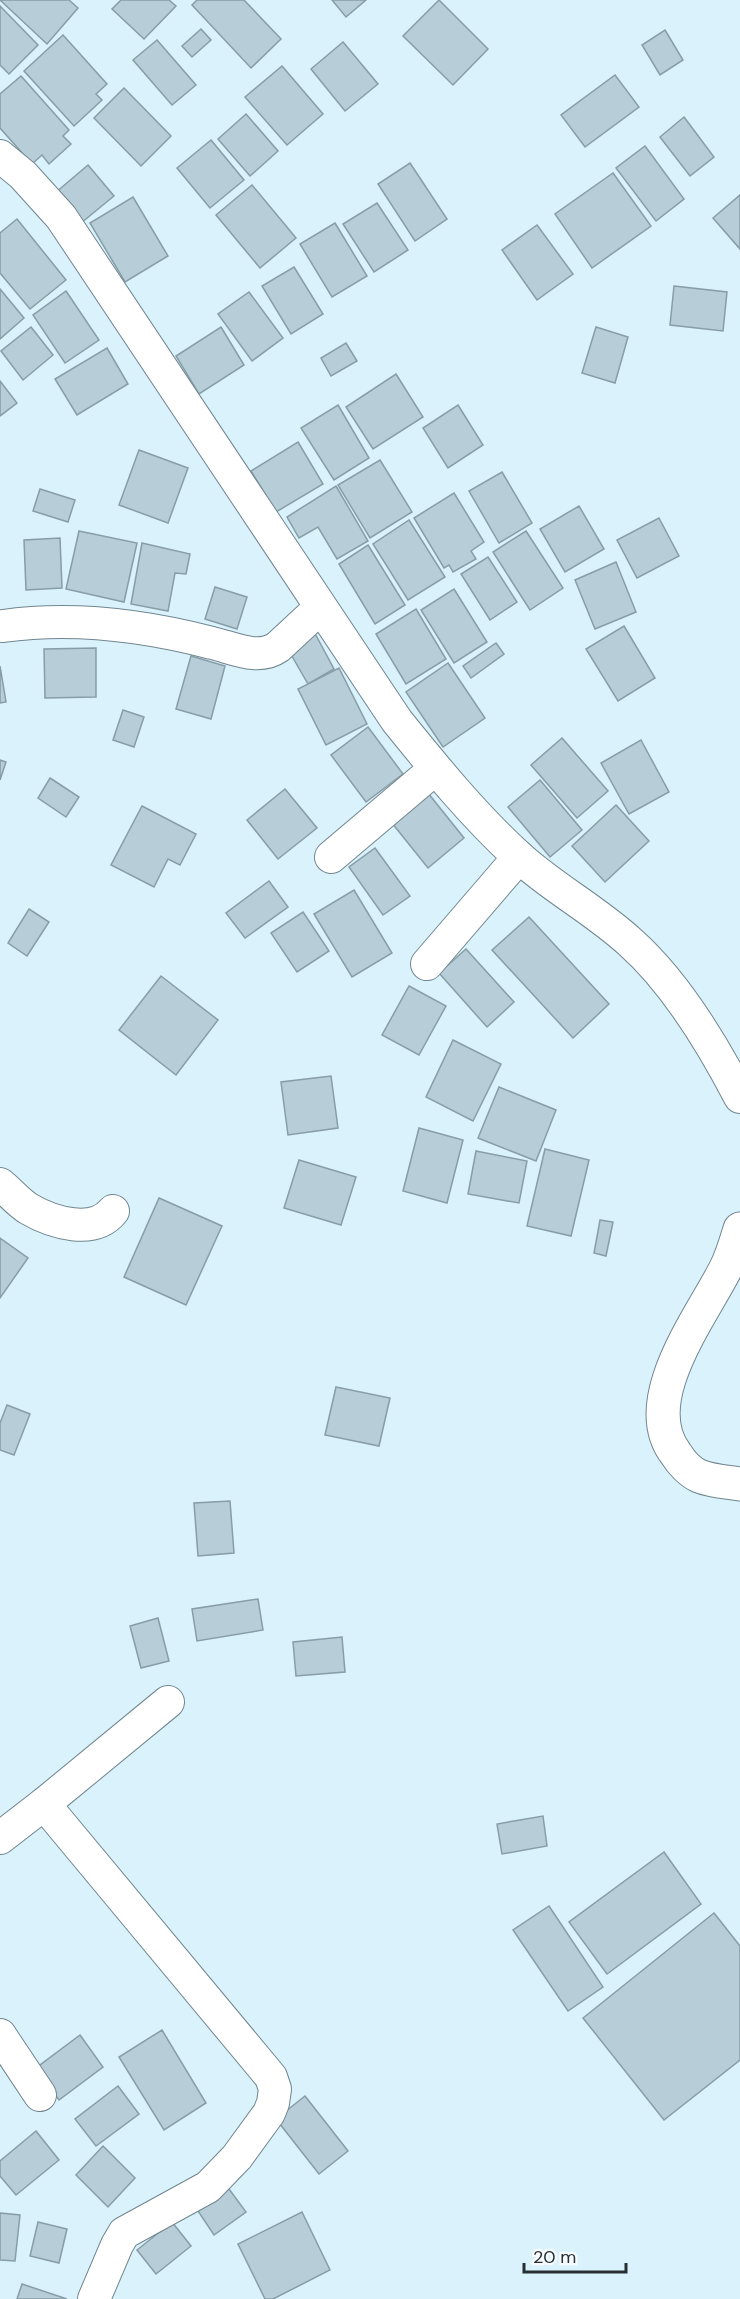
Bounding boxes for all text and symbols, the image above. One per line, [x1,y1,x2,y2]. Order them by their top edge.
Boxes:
scale bar [524,2236,626,2274]
text: 20 m [533,2245,576,2269]

